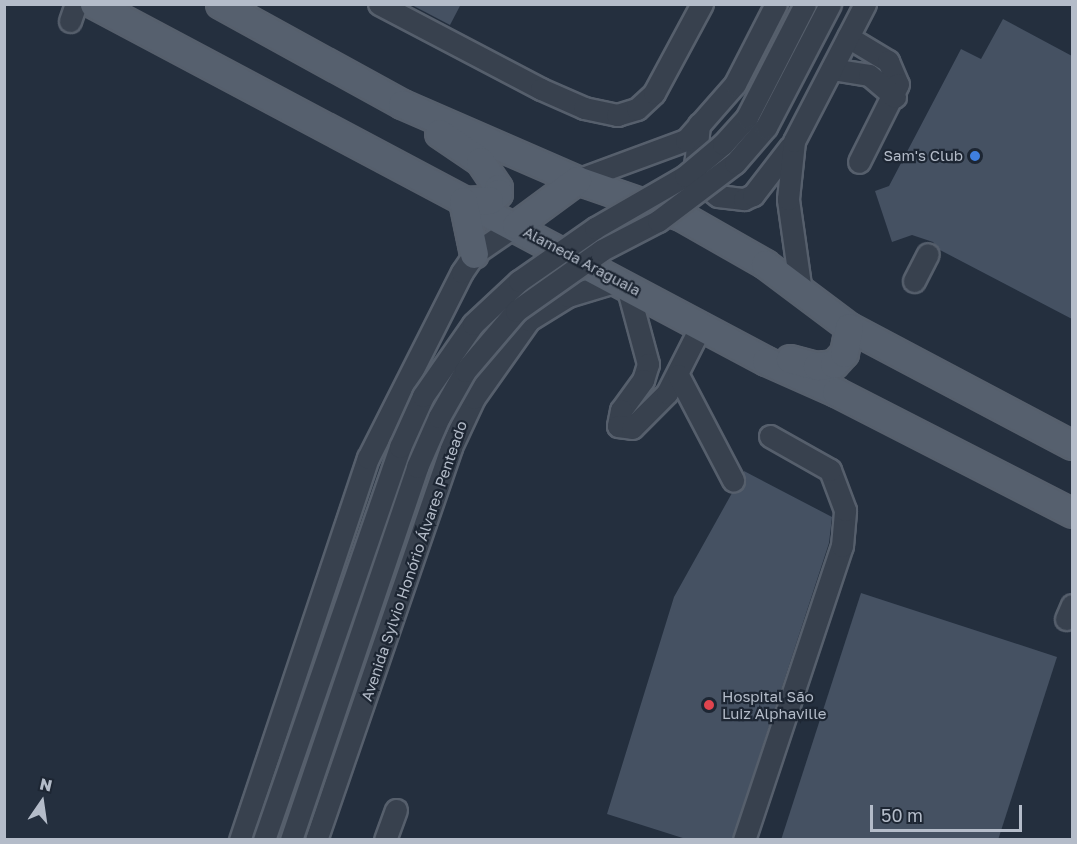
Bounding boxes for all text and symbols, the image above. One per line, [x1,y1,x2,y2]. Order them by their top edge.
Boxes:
place label: Sam's Club [884,147,963,165]
marker: Sam's Club [968,149,982,163]
street label: Alameda Araguaia [520,223,644,299]
street label: Avenida Sylvio Honório Álvares Penteado [357,419,471,703]
place label: Hospital São Luiz Alphaville [722,687,826,722]
marker: Hospital São Luiz Alphaville [700,696,718,714]
north arrow [12,772,72,832]
text: N [38,773,54,796]
scale bar [873,793,1024,831]
text: 50 m [881,804,923,826]

